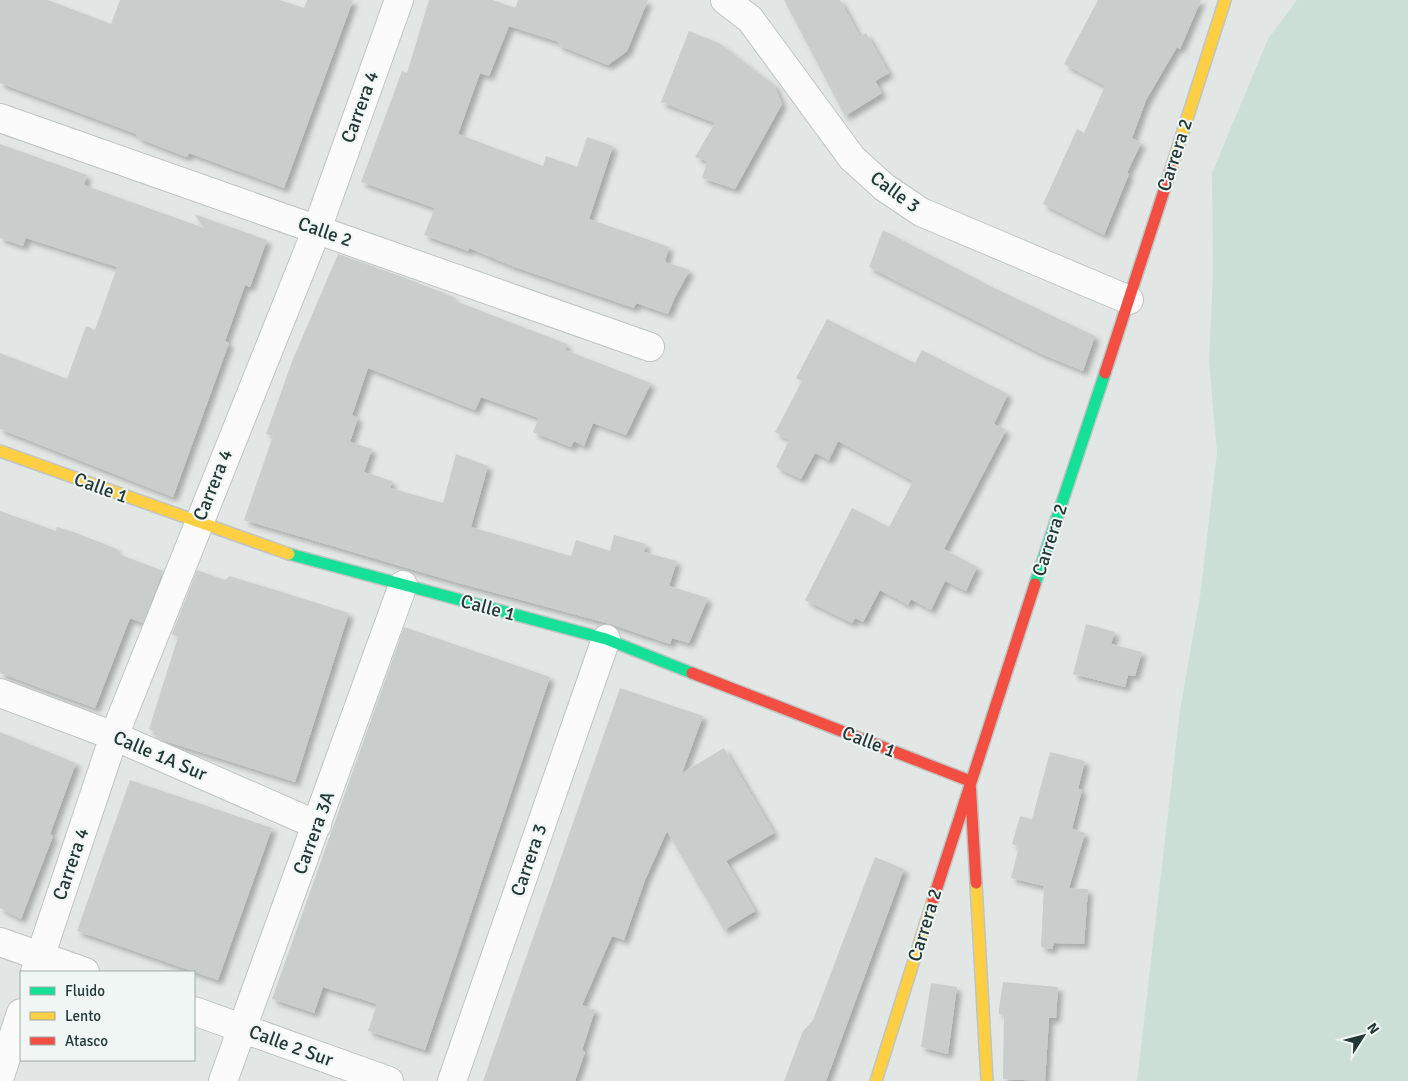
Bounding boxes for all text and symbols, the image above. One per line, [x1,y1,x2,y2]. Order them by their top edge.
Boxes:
street label: Carrera 4 [336,68,384,146]
street label: Carrera 2 [1152,116,1198,194]
street label: Calle 3 [865,166,925,218]
street label: Calle 2 [295,212,355,252]
street label: Carrera 4 [188,446,238,524]
street label: Calle 1 [71,467,131,509]
street label: Carrera 2 [1027,501,1073,579]
street label: Calle 1 [458,589,518,627]
street label: Calle 1 [839,721,899,763]
street label: Calle 1A Sur [110,726,210,786]
street label: Carrera 3A [288,788,340,878]
street label: Carrera 3 [505,821,553,899]
street label: Carrera 4 [47,825,95,903]
street label: Carrera 2 [903,886,947,964]
legend [20,971,195,1061]
text: Fluido [65,982,105,1000]
text: Lento [65,1007,101,1025]
north arrow [1338,1011,1388,1061]
street label: Calle 2 Sur [246,1020,336,1072]
text: N [1363,1020,1383,1038]
text: Atasco [65,1032,108,1050]

